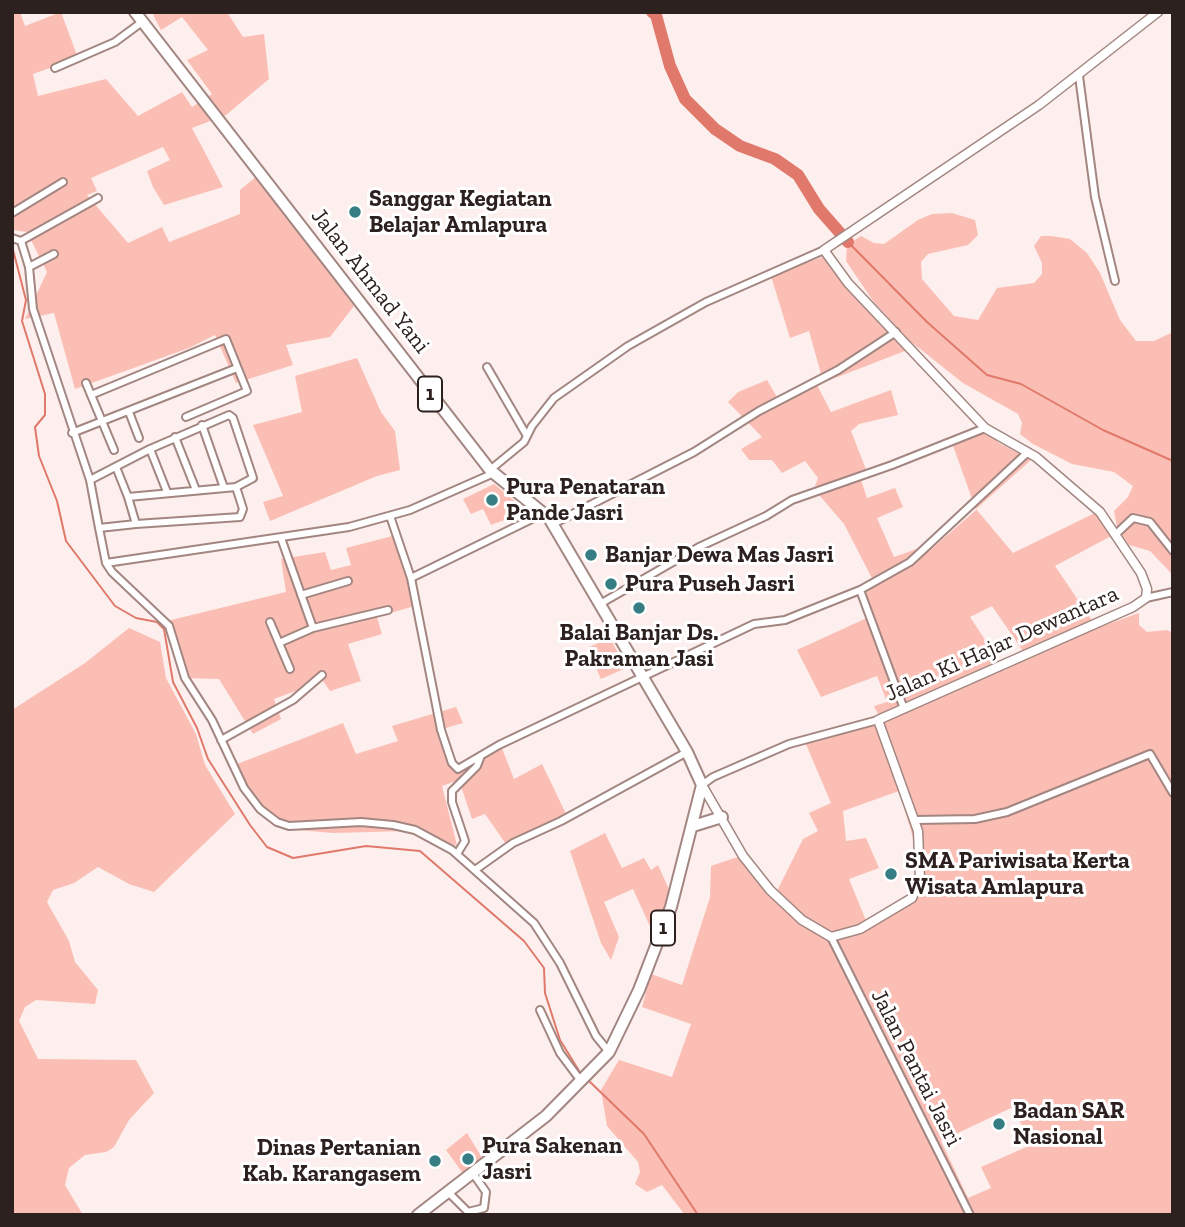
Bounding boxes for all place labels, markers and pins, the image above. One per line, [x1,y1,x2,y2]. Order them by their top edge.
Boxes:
place label: Sanggar Kegiatan Belajar Amlapura [369,185,552,239]
marker: Sanggar Kegiatan Belajar Amlapura [347,204,363,220]
place label: Pura Penataran Pande Jasri [506,473,665,527]
marker: Pura Penataran Pande Jasri [484,492,500,508]
place label: Banjar Dewa Mas Jasri [605,541,834,569]
marker: Banjar Dewa Mas Jasri [583,547,599,563]
place label: Pura Puseh Jasri [625,570,795,598]
marker: Pura Puseh Jasri [603,576,619,592]
marker: Balai Banjar Ds. Pakraman Jasi [631,600,647,616]
place label: Balai Banjar Ds. Pakraman Jasi [560,619,718,673]
place label: SMA Pariwisata Kerta Wisata Amlapura [905,847,1130,901]
marker: SMA Pariwisata Kerta Wisata Amlapura [883,866,899,882]
place label: Badan SAR Nasional [1013,1097,1124,1151]
marker: Badan SAR Nasional [991,1116,1007,1132]
place label: Pura Sakenan Jasri [482,1132,622,1186]
place label: Dinas Pertanian Kab. Karangasem [243,1134,421,1188]
marker: Pura Sakenan Jasri [460,1151,476,1167]
marker: Dinas Pertanian Kab. Karangasem [427,1153,443,1169]

